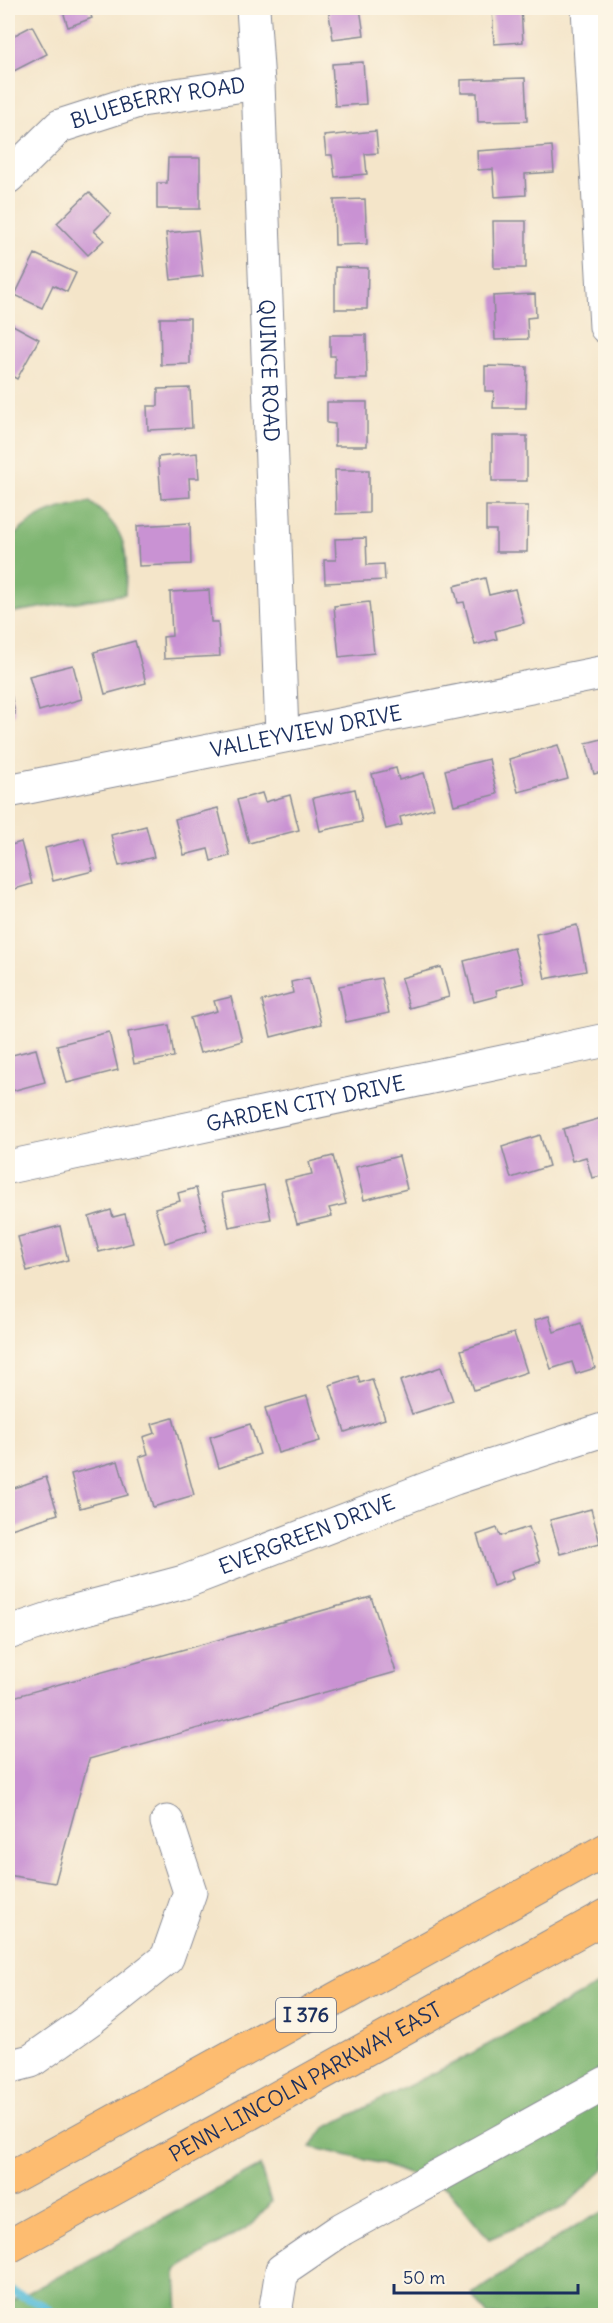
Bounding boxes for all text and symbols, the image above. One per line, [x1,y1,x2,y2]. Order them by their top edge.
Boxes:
street label: BLUEBERRY ROAD [67,71,247,135]
street label: QUINCE ROAD [253,299,285,442]
street label: VALLEYVIEW DRIVE [208,699,404,763]
street label: GARDEN CITY DRIVE [204,1069,407,1138]
street label: EVERGREEN DRIVE [215,1488,399,1580]
street label: PENN-LINCOLN PARKWAY EAST [164,1996,446,2168]
road number: I 376 [276,1998,336,2032]
scale bar [394,2257,578,2295]
text: 50 m [403,2266,445,2289]

